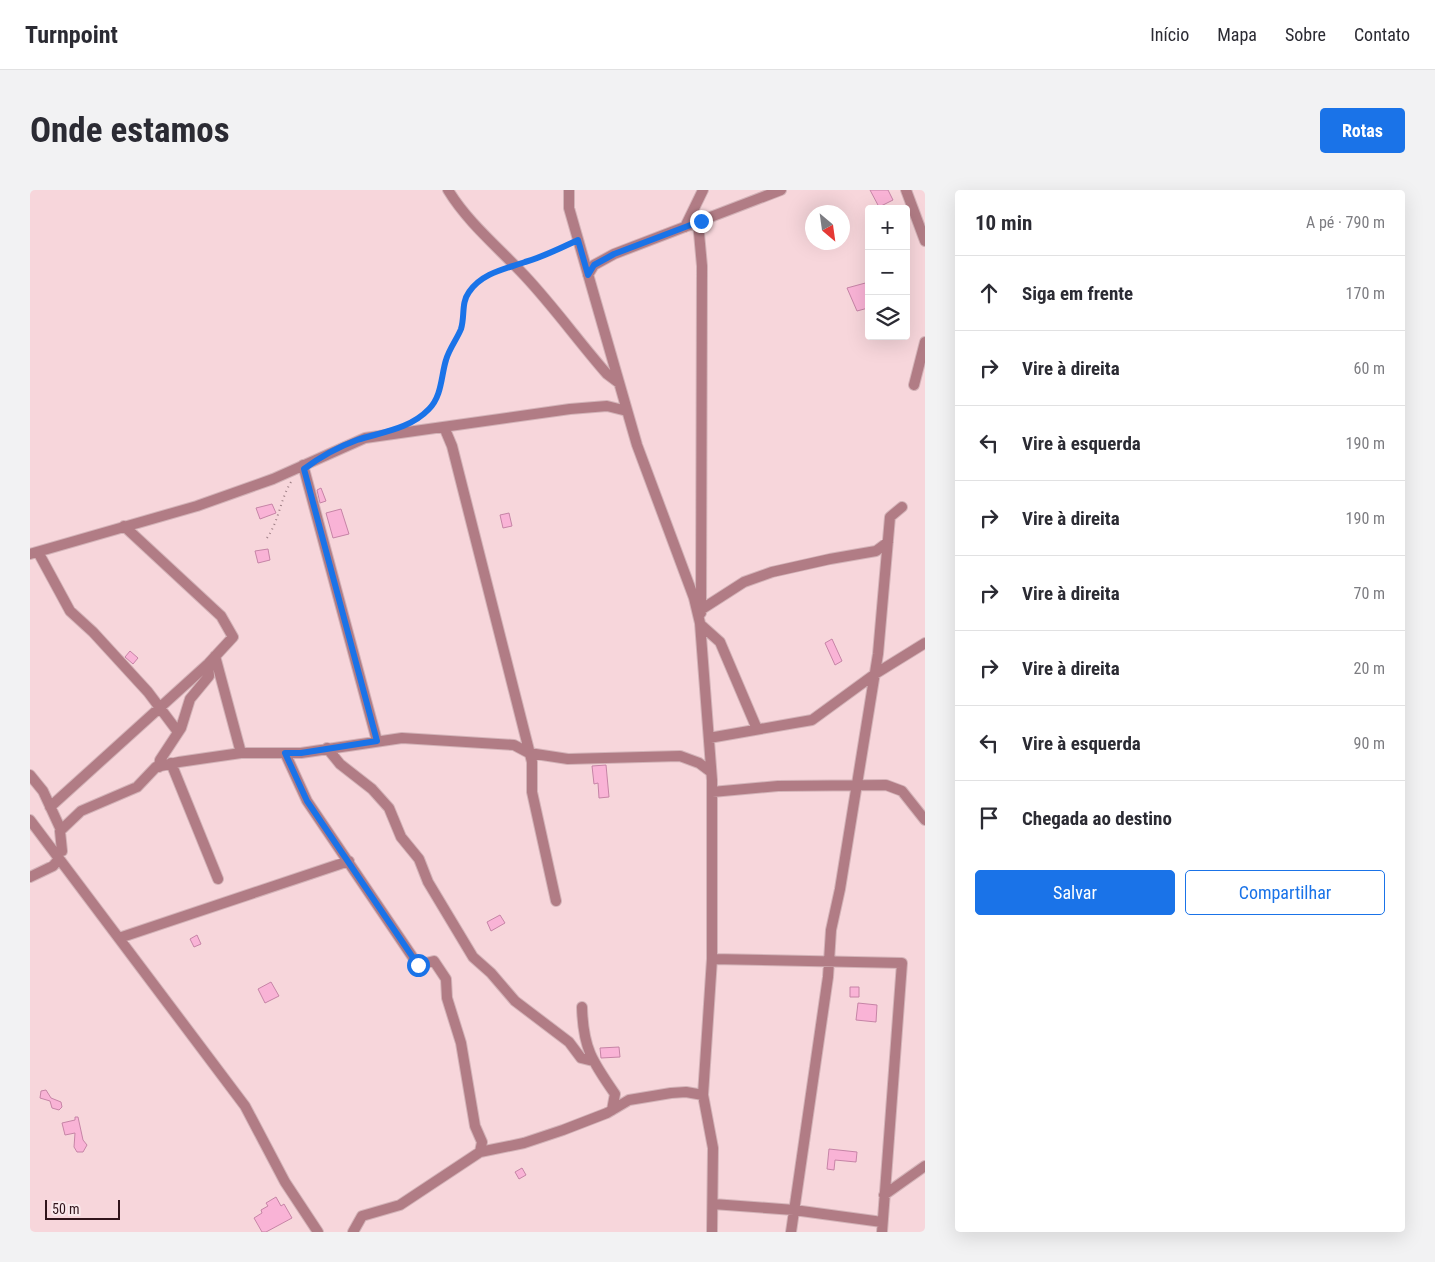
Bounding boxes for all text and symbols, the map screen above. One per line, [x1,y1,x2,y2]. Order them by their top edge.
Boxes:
text: Turnpoint [25,21,118,49]
text: Início [1150,24,1189,45]
text: Mapa [1217,24,1257,45]
text: Sobre [1285,24,1326,45]
text: Contato [1354,24,1410,45]
button: Rotas [1320,108,1405,153]
text: Onde estamos [30,110,230,151]
north arrow [805,205,850,250]
map controls [865,205,910,340]
button: + [865,205,910,250]
route end [690,210,713,233]
text: 10 min [975,211,1032,235]
text: A pé · 790 m [1306,213,1385,232]
button: − [865,250,910,295]
icon: ahead [975,279,1003,307]
text: Siga em frente [1022,282,1133,305]
text: 170 m [1346,284,1385,303]
button: layers [865,295,910,340]
icon: right [975,354,1003,382]
text: Vire à direita [1022,357,1120,380]
text: 60 m [1353,359,1385,378]
icon: left [975,429,1003,457]
text: Vire à esquerda [1022,432,1141,455]
text: 190 m [1346,434,1385,453]
icon: right [975,504,1003,532]
text: Vire à direita [1022,507,1120,530]
text: 190 m [1346,509,1385,528]
icon: right [975,579,1003,607]
text: Vire à direita [1022,582,1120,605]
text: 70 m [1353,584,1385,603]
icon: right [975,654,1003,682]
text: Vire à direita [1022,657,1120,680]
text: 20 m [1353,659,1385,678]
icon: left [975,729,1003,757]
text: Vire à esquerda [1022,732,1141,755]
text: 90 m [1353,734,1385,753]
icon: arrive [975,804,1003,832]
text: Chegada ao destino [1022,807,1172,830]
button: Salvar [975,870,1175,915]
button: Compartilhar [1185,870,1385,915]
route start [407,954,430,977]
scale bar [45,1197,120,1220]
text: 50 m [52,1201,80,1217]

